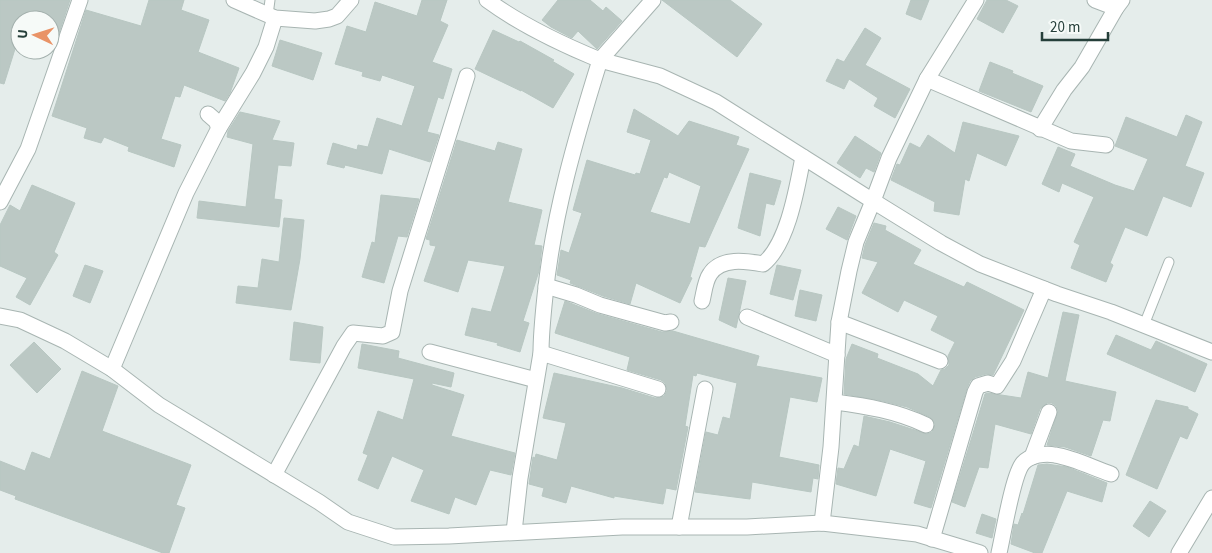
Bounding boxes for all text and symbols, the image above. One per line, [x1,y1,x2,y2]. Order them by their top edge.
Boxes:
north arrow [10,10,60,60]
scale bar [1042,10,1108,42]
text: 20 m [1050,17,1080,38]
text: U [13,29,33,40]

